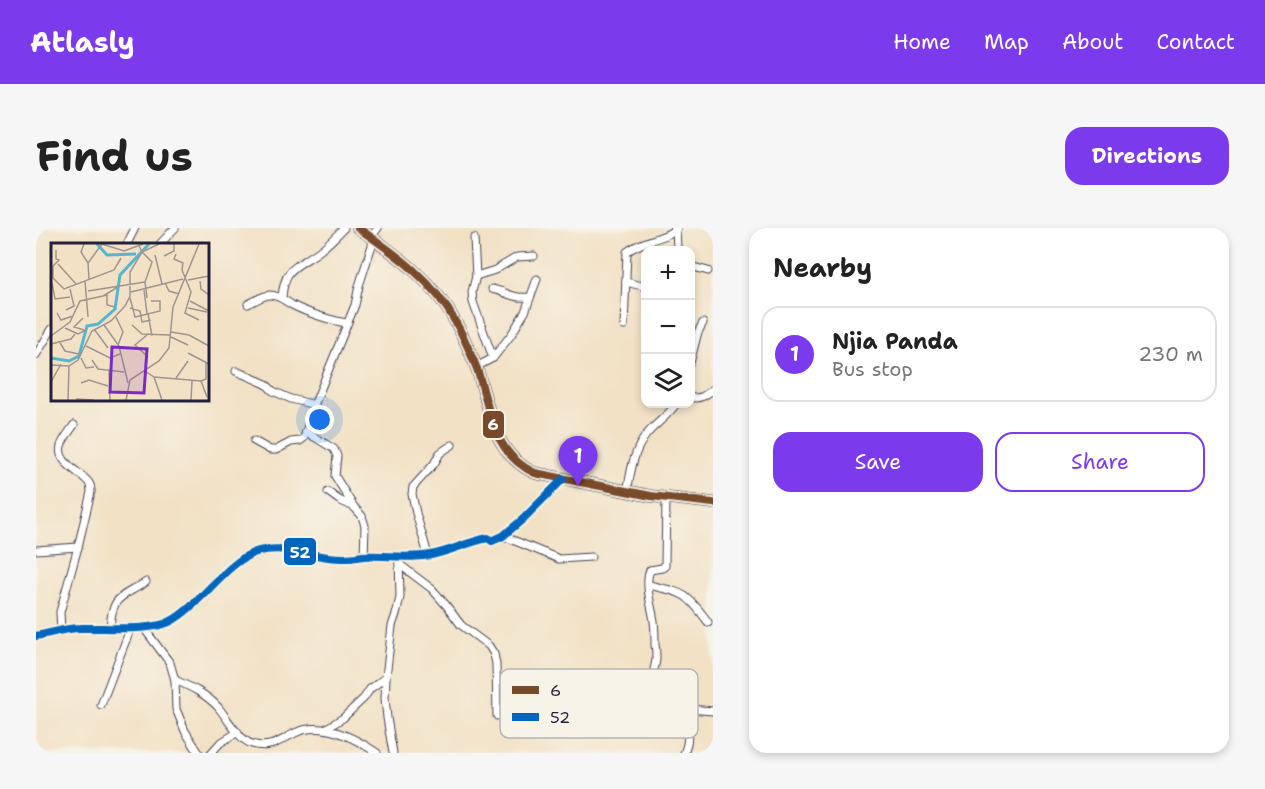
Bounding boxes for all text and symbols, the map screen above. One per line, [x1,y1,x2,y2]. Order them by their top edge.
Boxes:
text: Atlasly [30,23,135,61]
text: Home [893,28,951,56]
text: Map [984,28,1029,56]
text: About [1062,28,1123,56]
text: Contact [1156,28,1235,56]
button: Directions [1065,127,1229,185]
text: Find us [36,128,193,184]
inset map [51,243,208,400]
map controls [641,246,695,408]
button: + [641,246,695,300]
text: Nearby [773,250,872,285]
button: − [641,300,695,354]
text: Njia Panda [832,327,958,356]
text: 1 [790,341,799,367]
text: 230 m [1138,341,1203,367]
button: layers [641,354,695,408]
text: Bus stop [832,356,913,382]
your location [305,405,334,434]
line badge: 6 [482,410,505,439]
text: 6 [487,414,499,435]
button: Save [773,432,983,492]
button: Share [995,432,1205,492]
pin: 1 [558,436,598,486]
line badge: 52 [283,537,317,566]
text: 52 [290,542,310,563]
legend [500,669,698,738]
text: 6 [550,680,561,701]
text: 52 [550,707,570,728]

